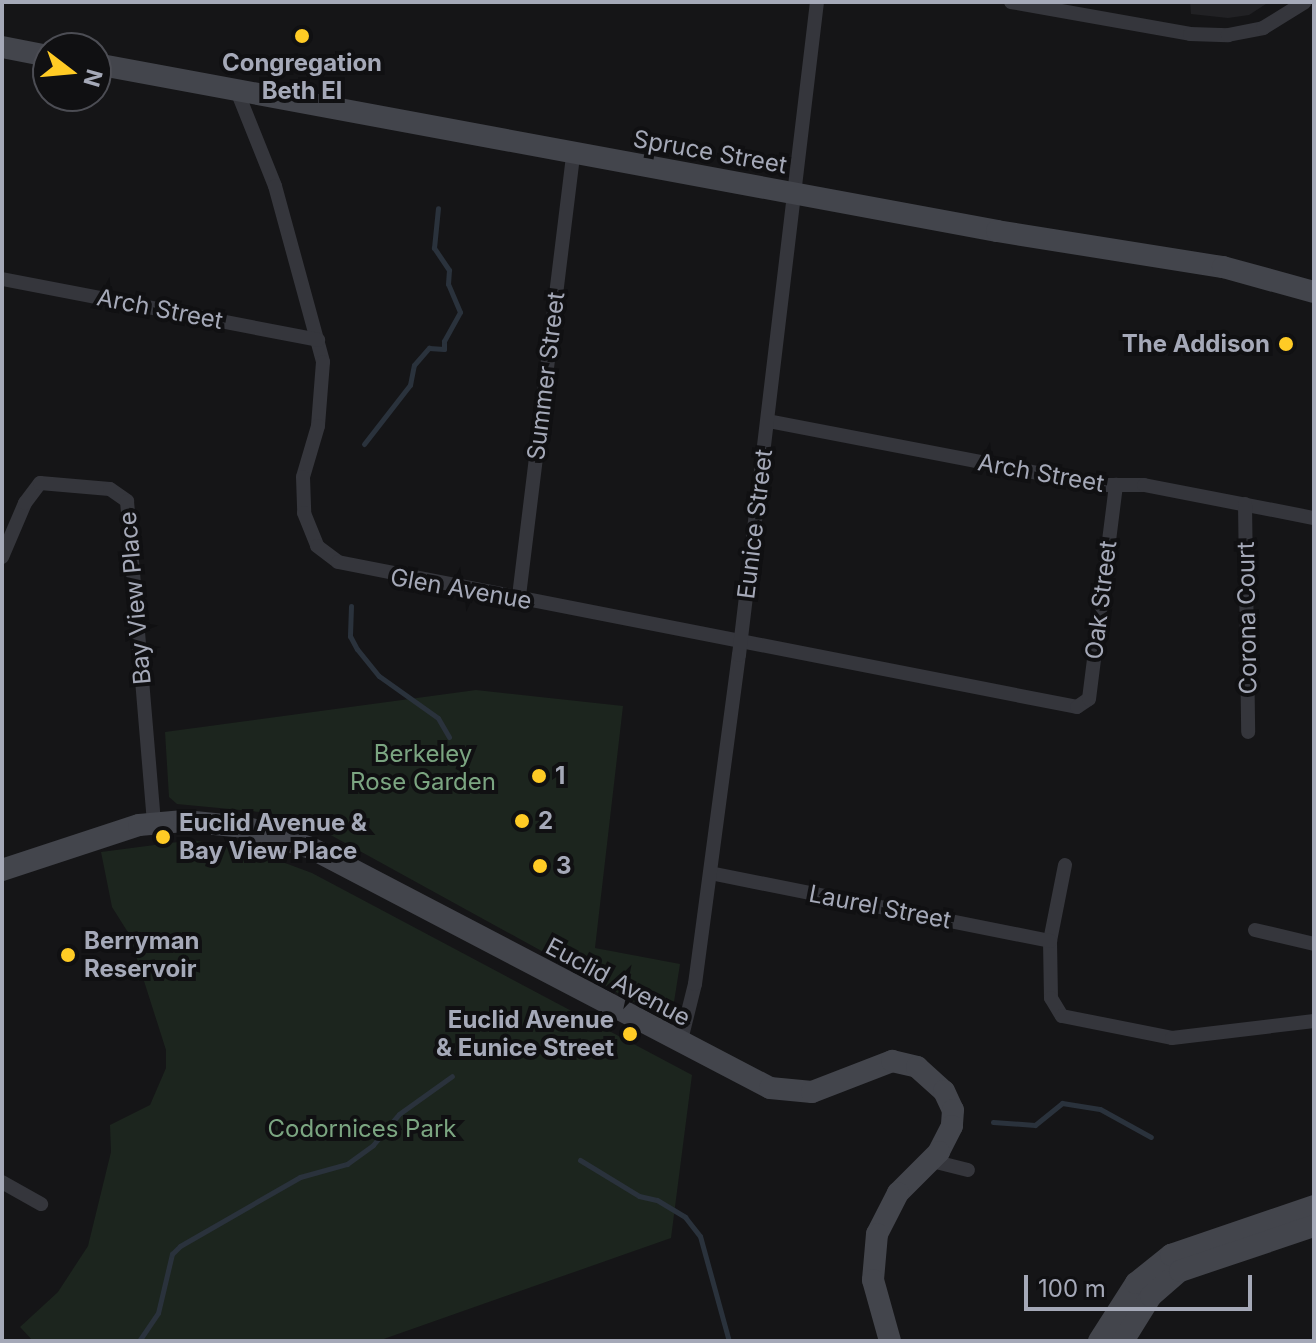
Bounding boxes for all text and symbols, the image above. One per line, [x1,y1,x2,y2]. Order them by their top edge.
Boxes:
marker: Congregation Beth El [293,27,311,45]
north arrow [32,32,112,112]
place label: Congregation Beth El [222,49,382,105]
text: N [78,66,108,90]
street label: Spruce Street [631,124,789,180]
street label: Arch Street [95,283,225,335]
street label: Summer Street [521,290,571,462]
place label: The Addison [1122,330,1270,358]
marker: The Addison [1277,335,1295,353]
street label: Eunice Street [732,447,778,601]
street label: Arch Street [976,448,1106,498]
street label: Bay View Place [113,510,157,686]
street label: Oak Street [1079,539,1123,661]
street label: Corona Court [1231,541,1263,695]
street label: Glen Avenue [388,562,534,616]
park label: Berkeley Rose Garden [350,740,496,796]
place label: 1 [555,762,565,790]
marker: 1 [530,767,548,785]
place label: 2 [538,807,553,835]
place label: Euclid Avenue & Bay View Place [179,809,367,865]
marker: 2 [513,812,531,830]
marker: Euclid Avenue & Bay View Place [154,828,172,846]
place label: 3 [556,852,571,880]
marker: 3 [531,857,549,875]
street label: Laurel Street [807,879,953,935]
place label: Berryman Reservoir [84,927,200,983]
street label: Euclid Avenue [541,932,695,1032]
marker: Berryman Reservoir [59,946,77,964]
place label: Euclid Avenue & Eunice Street [436,1006,614,1062]
marker: Euclid Avenue & Eunice Street [621,1025,639,1043]
park label: Codornices Park [268,1115,456,1143]
scale bar [1028,1259,1256,1309]
text: 100 m [1038,1274,1106,1303]

